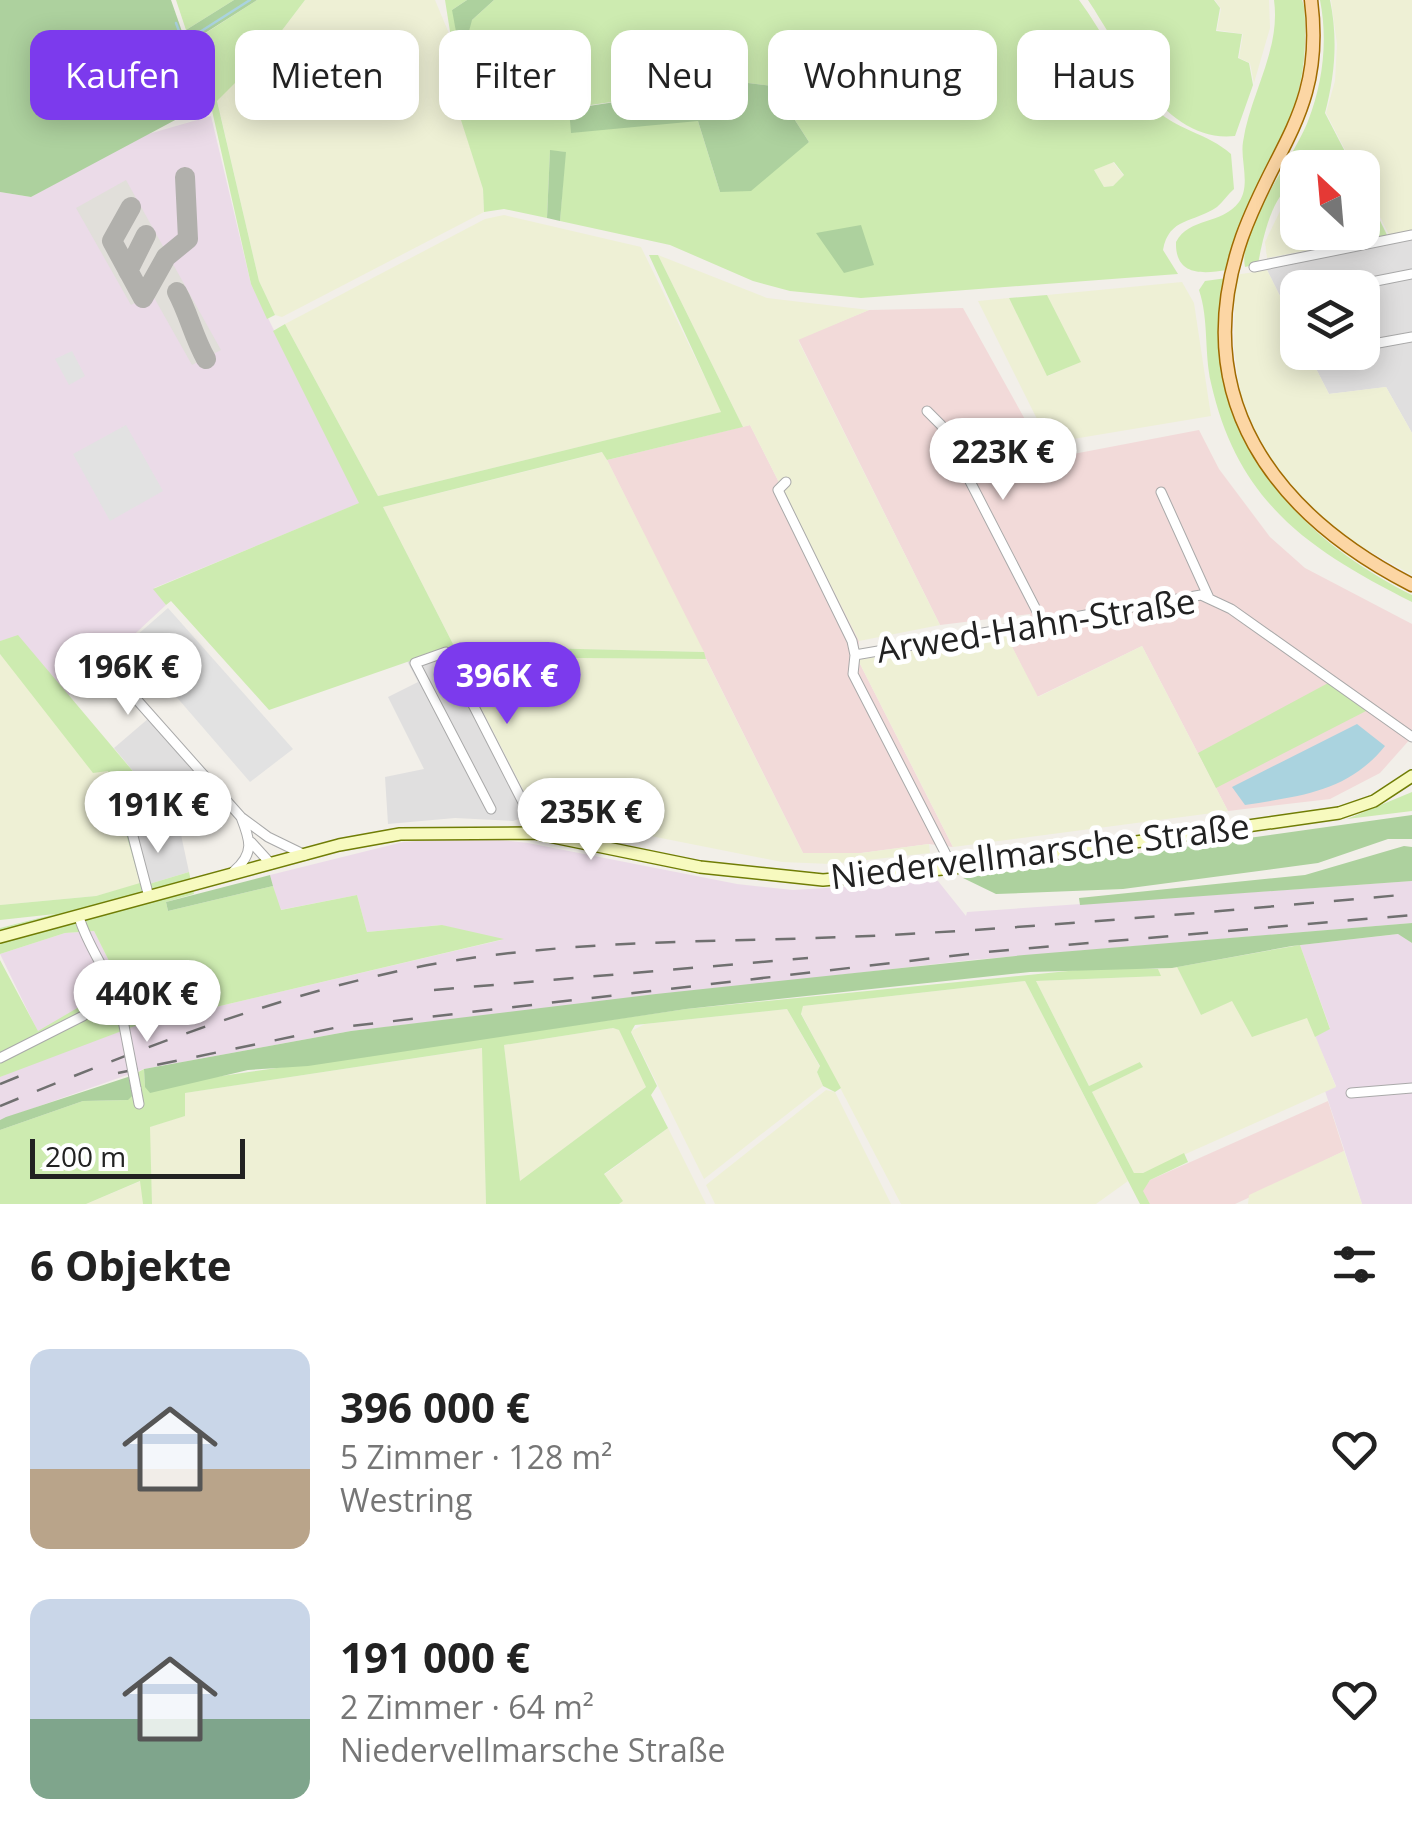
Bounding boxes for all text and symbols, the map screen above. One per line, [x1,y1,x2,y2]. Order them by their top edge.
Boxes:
chip: Kaufen [30,30,215,120]
chip: Mieten [235,30,419,120]
chip: Filter [439,30,591,120]
chip: Neu [611,30,748,120]
chip: Wohnung [768,30,997,120]
chip: Haus [1017,30,1170,120]
north arrow [1280,150,1380,250]
map controls [1280,150,1380,370]
button: layers [1280,270,1380,370]
pin: 223K € [922,418,1084,503]
text: 223K € [952,429,1054,472]
street label: Arwed-Hahn-Straße [873,576,1199,673]
pin: 196K € [47,633,209,718]
pin: 396K € [426,642,588,727]
text: 196K € [77,644,179,687]
text: 396K € [456,653,558,696]
pin: 191K € [77,771,239,856]
pin: 235K € [510,778,672,863]
text: 191K € [107,782,209,825]
text: 235K € [540,789,642,832]
street label: Niedervellmarsche Straße [828,801,1252,900]
pin: 440K € [66,960,228,1045]
text: 440K € [96,971,198,1014]
scale bar [30,1134,245,1178]
text: 200 m [45,1137,126,1175]
text: 6 Objekte [30,1236,232,1293]
icon: filters [1327,1237,1382,1292]
text: 396 000 € [340,1378,530,1435]
icon: home [110,1389,230,1509]
icon: heart [1327,1422,1382,1477]
text: 5 Zimmer · 128 m² [340,1435,612,1478]
text: Westring [340,1478,472,1521]
text: 191 000 € [340,1628,530,1685]
icon: home [110,1639,230,1759]
icon: heart [1327,1672,1382,1727]
text: 2 Zimmer · 64 m² [340,1685,594,1728]
text: Niedervellmarsche Straße [340,1728,726,1771]

